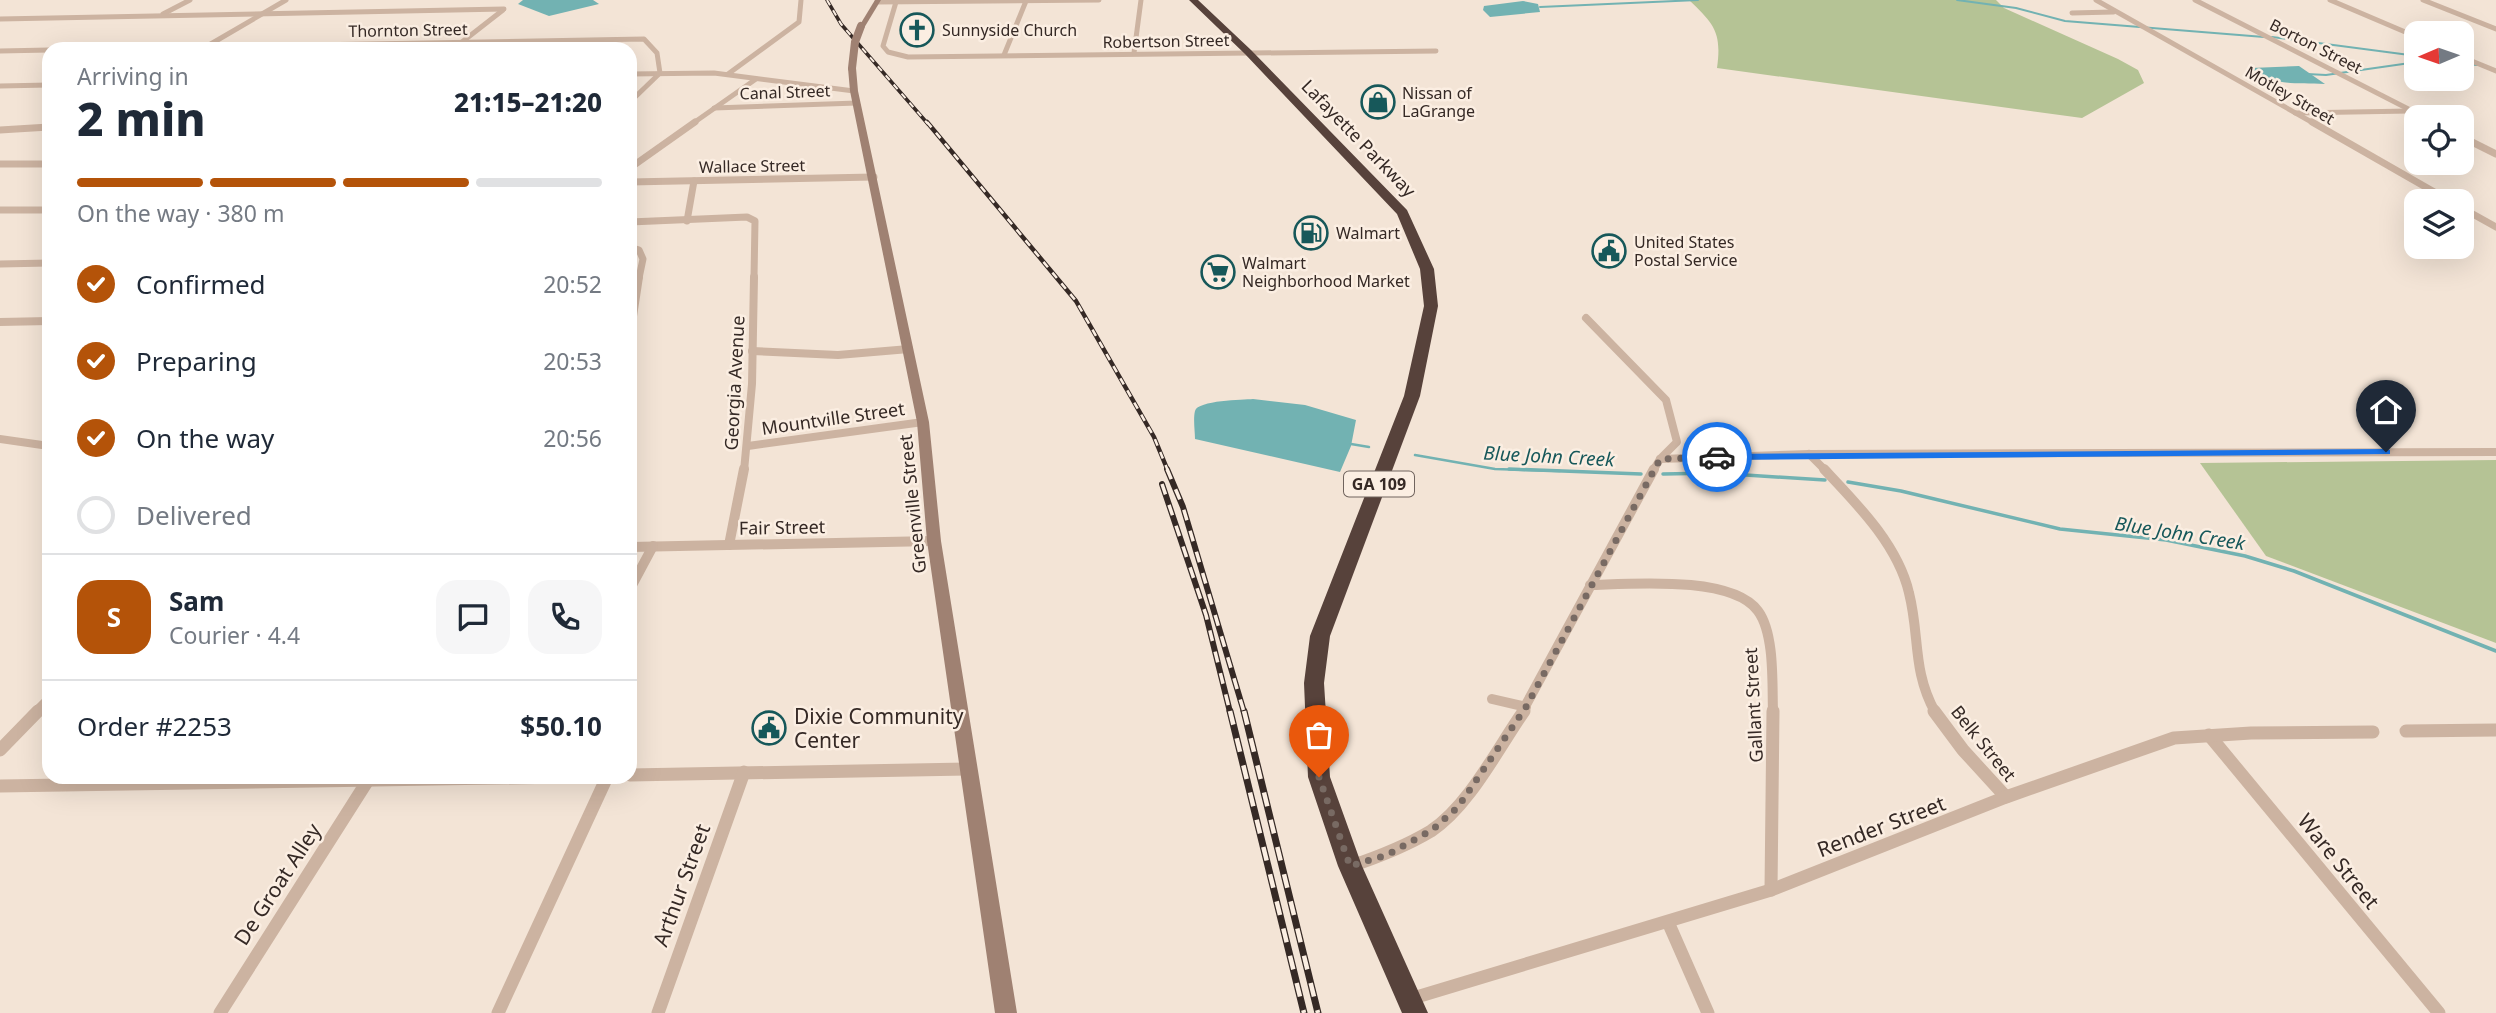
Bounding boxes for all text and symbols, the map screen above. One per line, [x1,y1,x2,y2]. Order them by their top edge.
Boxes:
church icon: Sunnyside Church [898,11,936,49]
street label: Borton Street [2266,13,2366,79]
street label: Thornton Street [348,18,468,42]
place label: Sunnyside Church [942,19,1077,41]
north arrow [2404,21,2474,91]
map controls [2404,21,2474,259]
street label: Robertson Street [1102,29,1230,53]
text: Arriving in [77,60,189,92]
street label: Motley Street [2241,61,2339,130]
street label: Lafayette Parkway [1297,74,1422,202]
street label: Canal Street [739,79,831,105]
place label: Nissan of LaGrange [1402,82,1475,122]
shop icon: Nissan of LaGrange [1359,83,1397,121]
text: 21:15–21:20 [454,84,602,120]
text: 2 min [77,87,206,149]
button: locate [2404,105,2474,175]
street label: Wallace Street [699,154,806,178]
button: layers [2404,189,2474,259]
text: On the way · 380 m [77,197,284,229]
fuel station icon: Walmart [1292,214,1330,252]
place label: Walmart [1336,222,1400,244]
place label: United States Postal Service [1634,231,1737,271]
public building icon: United States Postal Service [1590,232,1628,270]
place label: Walmart Neighborhood Market [1242,252,1410,292]
supermarket icon: Walmart Neighborhood Market [1199,253,1237,291]
icon: check [77,265,115,303]
text: Confirmed [136,266,266,302]
text: 20:52 [543,268,602,300]
street label: Georgia Avenue [718,315,750,451]
icon: check [77,342,115,380]
text: Preparing [136,343,257,379]
text: 20:53 [543,345,602,377]
pin [2356,380,2416,452]
icon: home [2367,391,2405,429]
street label: Mountville Street [760,396,907,440]
icon: check [77,419,115,457]
text: On the way [136,420,274,456]
text: 20:56 [543,422,602,454]
courier [1682,422,1752,492]
street label: Greenville Street [893,433,931,575]
icon: car [1698,438,1736,476]
water label: Blue John Creek [1483,440,1616,472]
road number: GA 109 [1344,471,1414,496]
text: Delivered [136,497,252,533]
water label: Blue John Creek [2113,510,2247,556]
street label: Fair Street [739,514,826,540]
button: chat [436,580,510,654]
button: phone [528,580,602,654]
text: Sam [169,583,224,619]
text: S [107,599,121,635]
text: Courier · 4.4 [169,619,300,651]
street label: Gallant Street [1738,646,1768,763]
street label: Belk Street [1946,700,2022,786]
place label: Dixie Community Center [794,702,964,754]
pin [1289,705,1349,777]
text: Order #2253 [77,708,232,744]
text: $50.10 [520,708,602,744]
public building icon: Dixie Community Center [750,709,788,747]
icon: bag [1300,716,1338,754]
street label: Render Street [1813,789,1950,863]
street label: Ware Street [2292,807,2386,915]
street label: De Groat Alley [227,817,327,950]
street label: Arthur Street [646,819,716,950]

